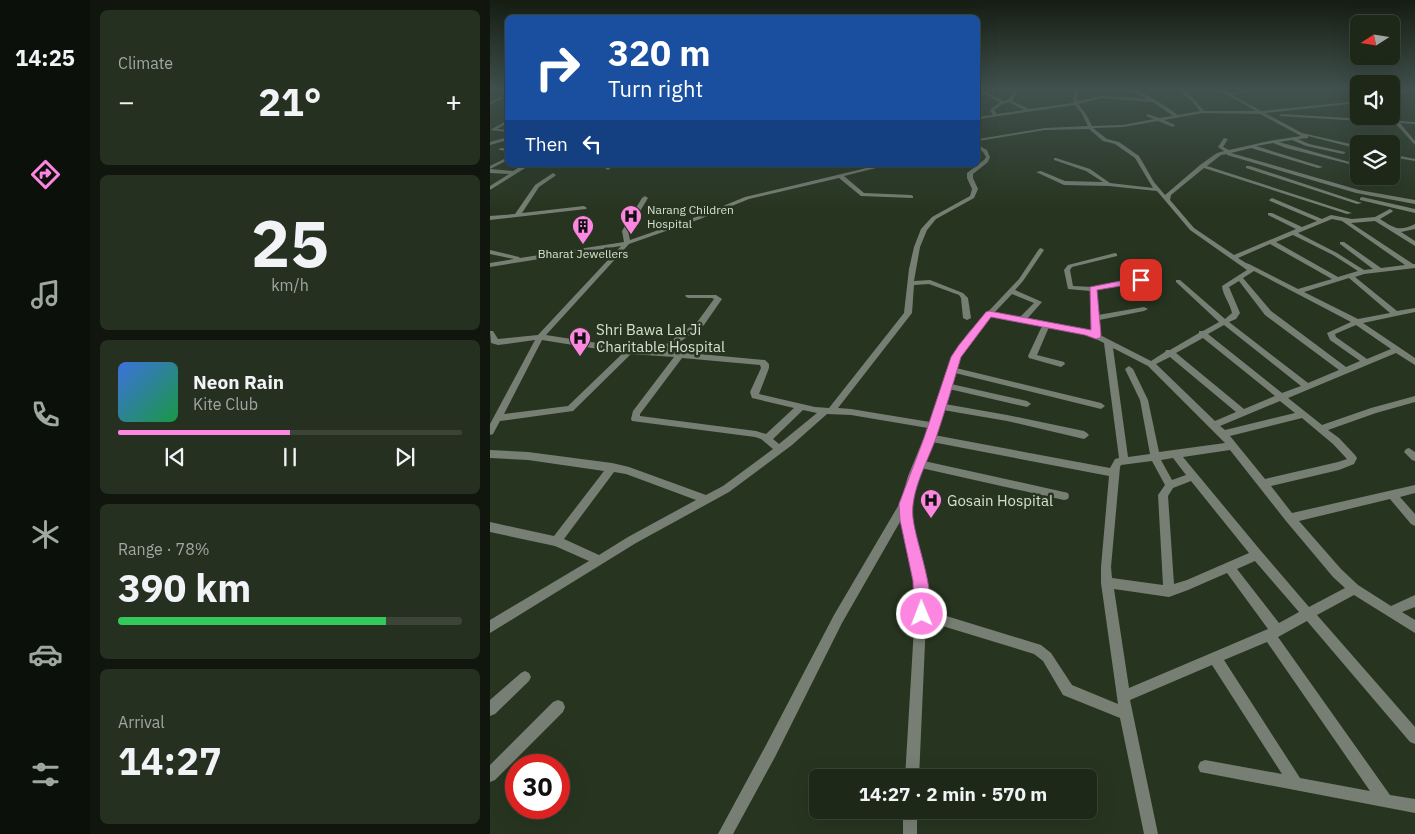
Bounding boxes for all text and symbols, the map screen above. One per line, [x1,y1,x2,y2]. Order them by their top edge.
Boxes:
north arrow [1350,15,1400,65]
map controls [1350,15,1400,185]
text: 320 m [608,30,711,76]
icon: right [525,35,590,100]
text: 14:25 [15,43,75,72]
text: Climate [118,53,173,73]
text: Turn right [608,74,703,103]
button: sound [1350,75,1400,125]
text: 21° [258,77,322,126]
text: − [118,83,135,120]
text: + [445,83,462,120]
icon: left [578,130,606,158]
text: Then [525,132,568,156]
button: layers [1350,135,1400,185]
icon: directions [28,157,63,192]
text: 25 [251,200,329,285]
place label: Narang Children Hospital [647,202,734,231]
hospital icon: Narang Children Hospital [619,204,643,235]
building icon: Bharat Jewellers [571,214,595,245]
place label: Bharat Jewellers [538,246,628,261]
pin [1120,259,1162,301]
icon: arrive [1127,266,1155,294]
text: km/h [271,275,309,295]
icon: music [28,277,63,312]
place label: Shri Bawa Lal Ji Charitable Hospital [596,320,725,356]
hospital icon: Shri Bawa Lal Ji Charitable Hospital [568,326,592,357]
text: Neon Rain [193,370,284,394]
text: Kite Club [193,394,258,414]
icon: phone [28,397,63,432]
icon: previous [161,443,189,471]
icon: pause [276,443,304,471]
icon: next [391,443,419,471]
hospital icon: Gosain Hospital [919,488,943,519]
place label: Gosain Hospital [947,491,1053,510]
icon: climate [28,517,63,552]
text: Range · 78% [118,539,210,559]
text: 390 km [118,563,251,612]
position arrow [895,587,947,639]
icon: car [28,637,63,672]
text: Arrival [118,712,165,732]
text: 14:27 [118,736,222,785]
speed limit sign: 30 [505,754,570,819]
icon: filters [28,757,63,792]
text: 14:27 · 2 min · 570 m [859,782,1047,806]

